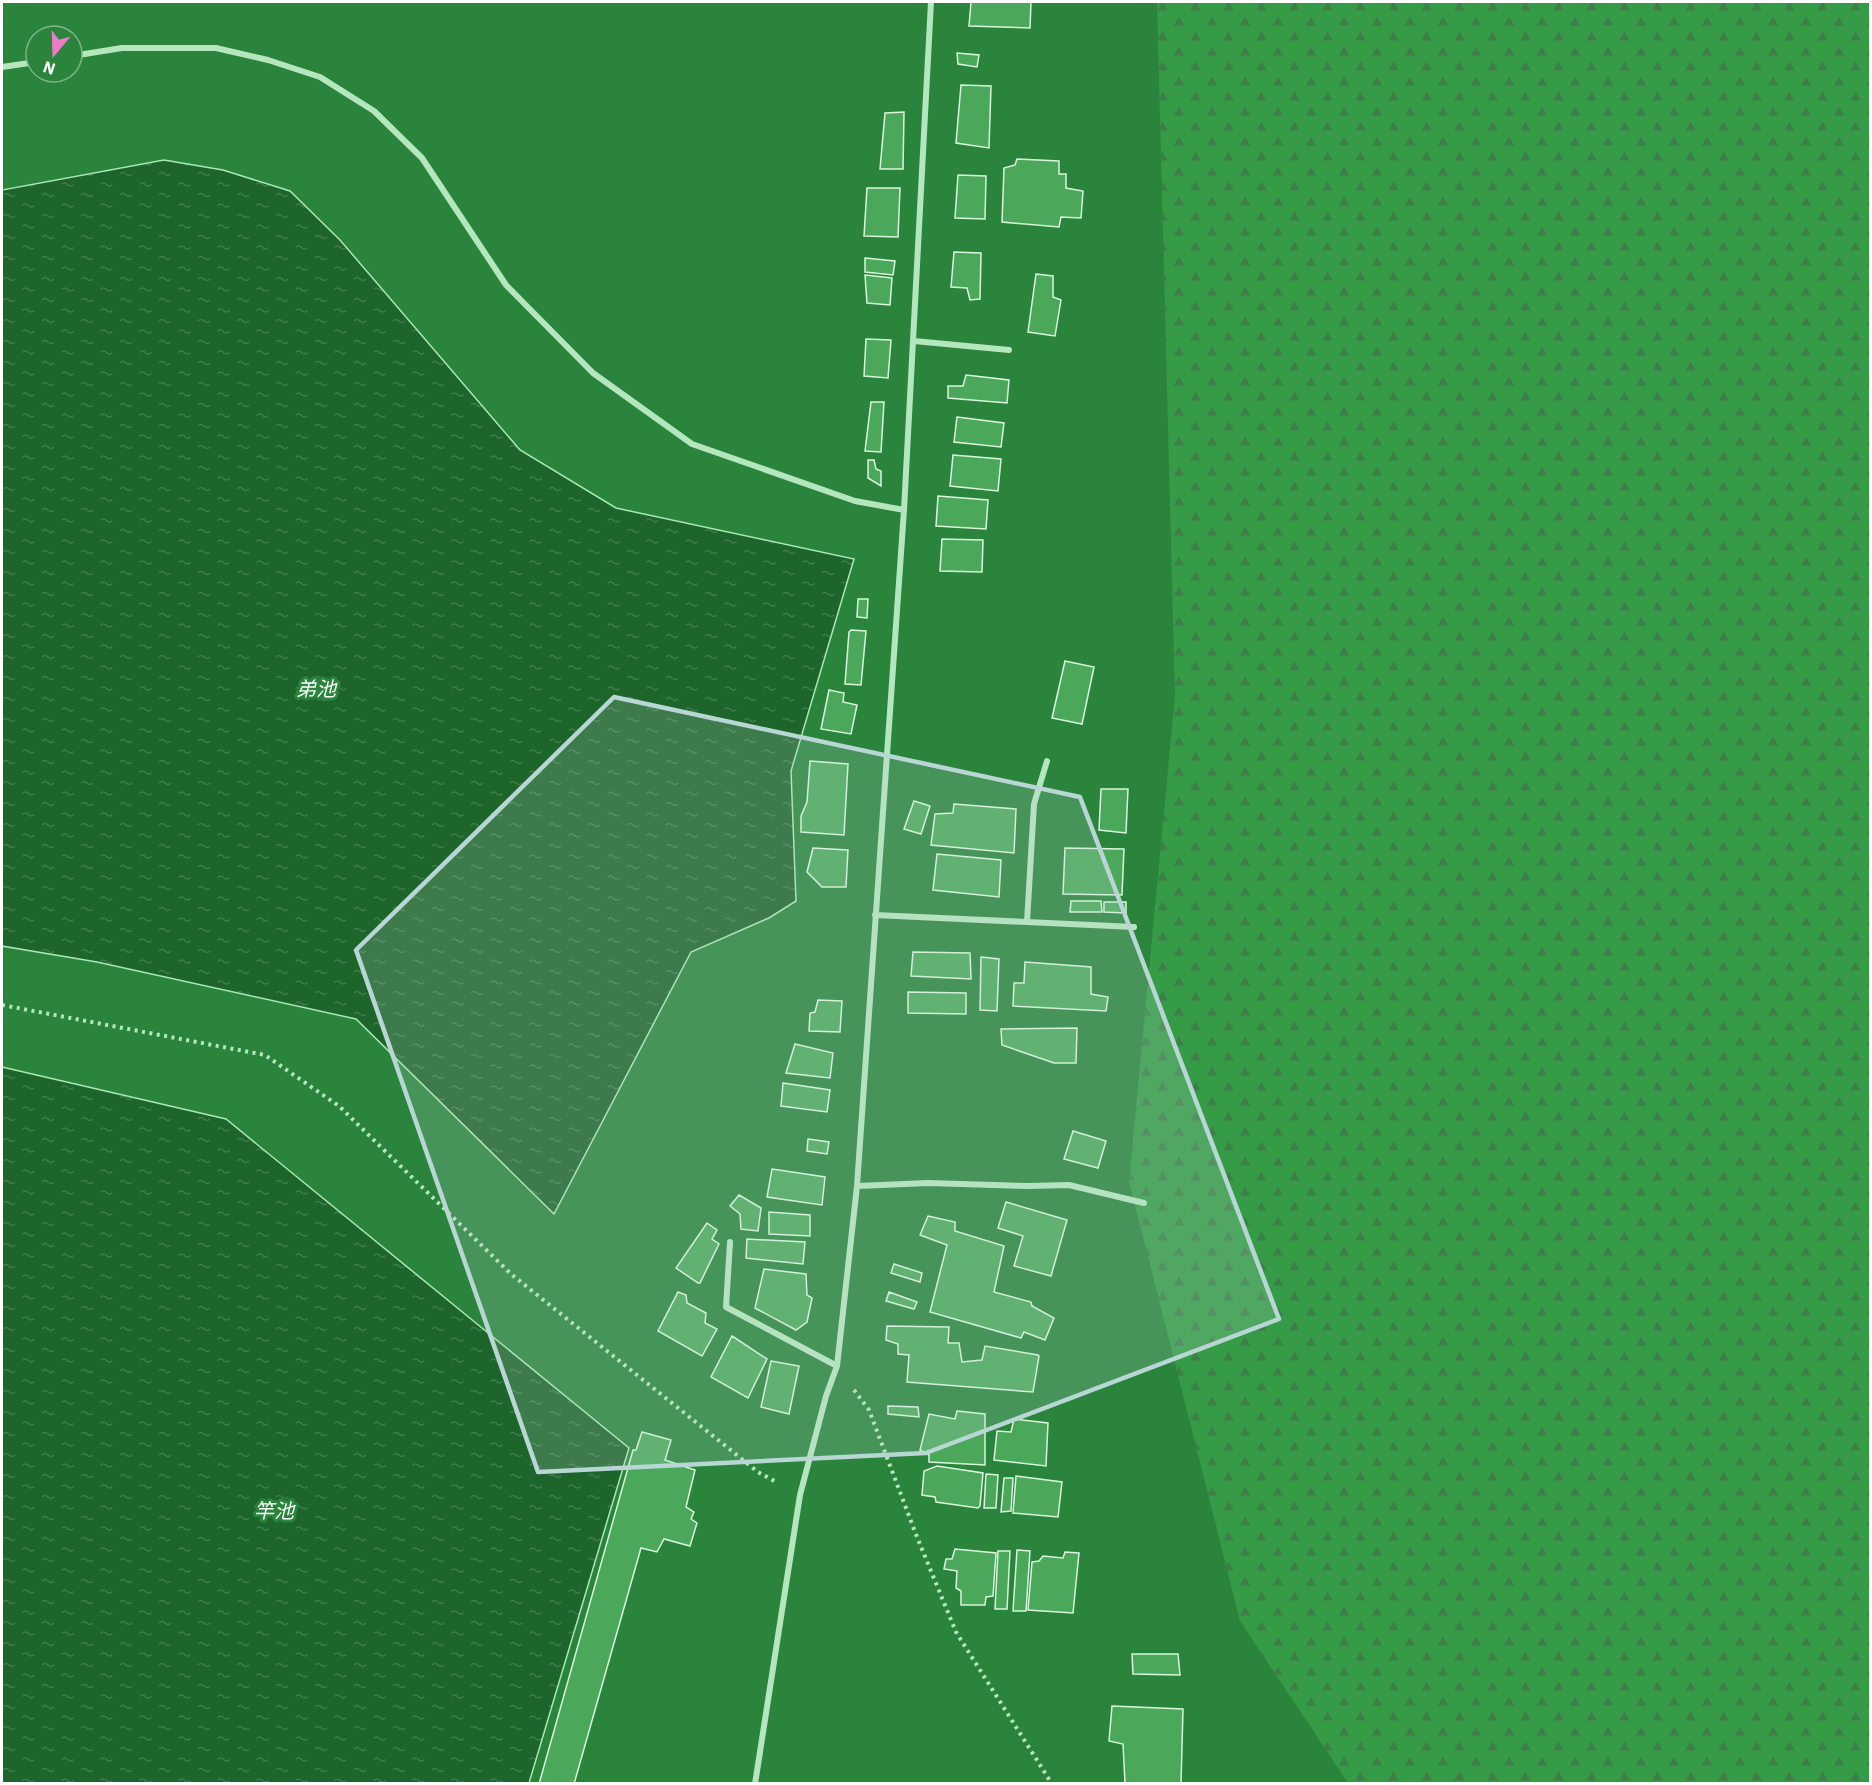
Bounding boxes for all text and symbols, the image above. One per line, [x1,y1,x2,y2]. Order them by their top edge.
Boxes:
north arrow [24,24,84,84]
text: N [40,57,58,80]
water label: 弟池 [296,675,338,702]
water label: 竿池 [254,1497,296,1524]

